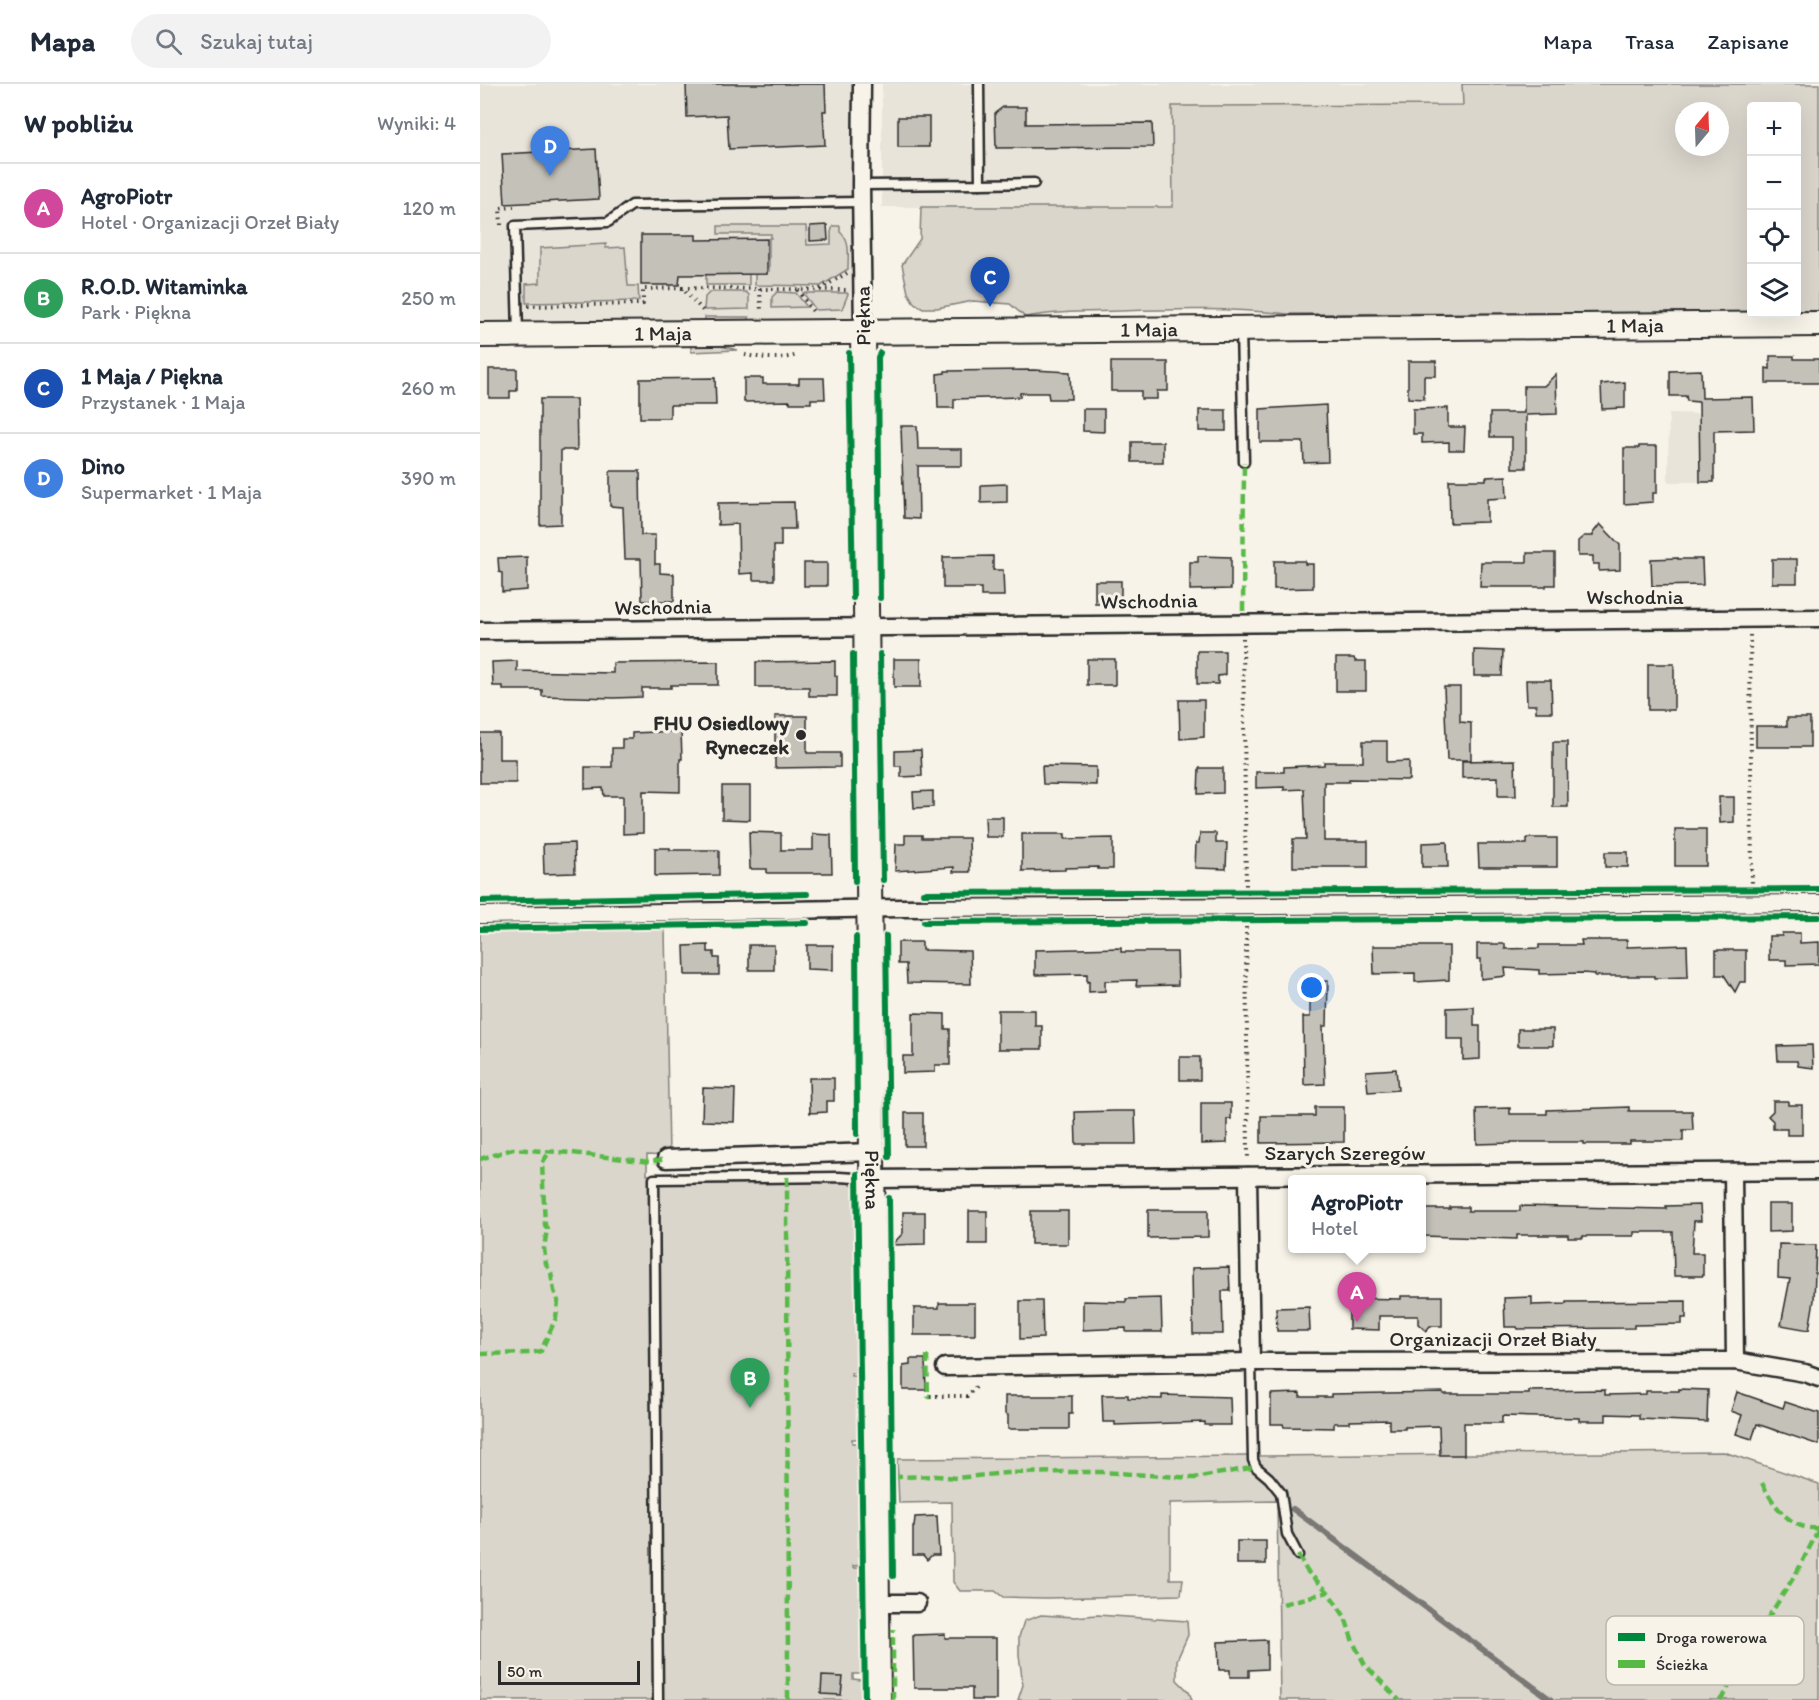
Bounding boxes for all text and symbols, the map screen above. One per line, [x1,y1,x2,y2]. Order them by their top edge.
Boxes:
search box [131,14,551,68]
text: Mapa [30,24,95,58]
icon: search [152,25,185,58]
text: Szukaj tutaj [200,28,313,55]
text: Mapa [1543,29,1592,54]
text: Trasa [1625,29,1674,54]
text: Zapisane [1707,29,1789,54]
north arrow [1675,102,1729,156]
map controls [1747,102,1801,318]
button: + [1747,102,1801,156]
text: W pobliżu [24,107,133,139]
text: Wyniki: 4 [377,111,456,135]
pin: D [530,126,570,176]
button: − [1747,156,1801,210]
text: AgroPiotr [81,183,172,210]
text: A [37,196,50,220]
text: 120 m [403,196,456,220]
text: Hotel · Organizacji Orzeł Biały [81,210,339,234]
button: locate [1747,210,1801,264]
pin: C [970,258,1010,307]
button: layers [1747,264,1801,318]
text: R.O.D. Witaminka [81,273,248,300]
text: B [37,286,50,310]
text: 250 m [401,286,456,310]
street label: Piękna [849,286,876,346]
text: Park · Piękna [81,300,191,324]
street label: 1 Maja [1606,312,1664,338]
street label: 1 Maja [1120,316,1178,342]
street label: 1 Maja [634,320,692,346]
text: 1 Maja / Piękna [81,363,223,390]
text: C [37,376,50,400]
text: 260 m [401,376,456,400]
text: Przystanek · 1 Maja [81,390,245,414]
text: Dino [81,453,125,480]
text: D [37,466,50,490]
text: 390 m [401,466,456,490]
text: Supermarket · 1 Maja [81,480,262,504]
street label: Wschodnia [1586,584,1684,609]
street label: Wschodnia [1100,587,1198,614]
street label: Wschodnia [614,593,712,620]
place label: FHU Osiedlowy Ryneczek [653,710,789,760]
marker: FHU Osiedlowy Ryneczek [794,728,808,742]
your location [1297,973,1326,1002]
street label: Szarych Szeregów [1264,1140,1426,1165]
street label: Piękna [860,1150,886,1210]
popup [1288,1175,1426,1253]
text: AgroPiotr [1311,1189,1403,1216]
text: Hotel [1311,1216,1358,1240]
pin: A [1338,1272,1376,1322]
street label: Organizacji Orzeł Biały [1389,1326,1597,1351]
pin: B [730,1358,770,1408]
legend [1606,1616,1804,1685]
text: Droga rowerowa [1656,1628,1768,1647]
text: Ścieżka [1656,1655,1709,1674]
scale bar [498,1658,640,1686]
text: 50 m [507,1662,542,1681]

